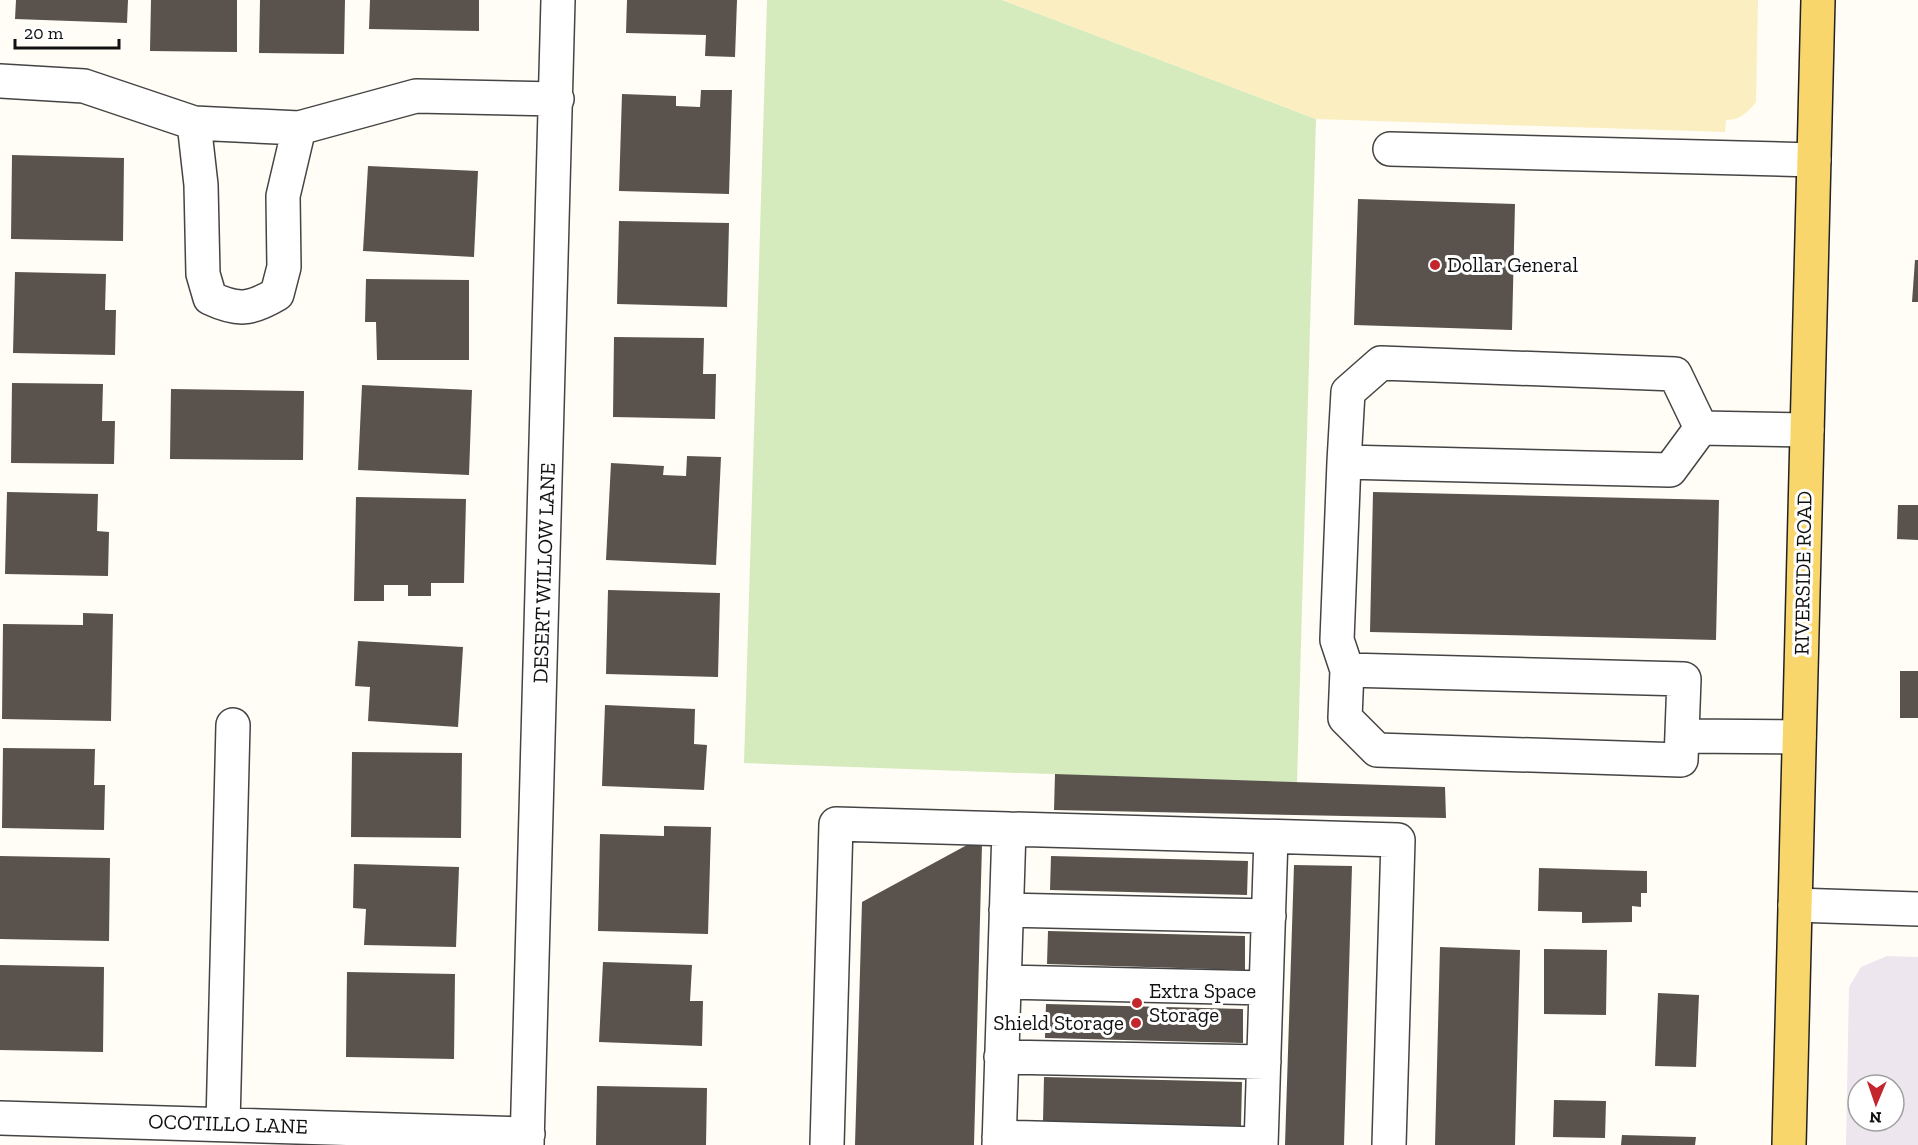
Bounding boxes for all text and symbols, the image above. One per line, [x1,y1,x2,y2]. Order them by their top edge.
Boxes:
scale bar [15,12,118,50]
text: 20 m [24,22,64,44]
place label: Dollar General [1447,252,1578,277]
marker: Dollar General [1428,258,1442,272]
street label: DESERT WILLOW LANE [527,462,560,684]
street label: RIVERSIDE ROAD [1789,491,1816,655]
place label: Extra Space Storage [1149,978,1256,1027]
marker: Extra Space Storage [1130,996,1144,1010]
place label: Shield Storage [993,1010,1124,1035]
marker: Shield Storage [1129,1016,1143,1030]
north arrow [1846,1073,1906,1133]
street label: OCOTILLO LANE [148,1108,308,1139]
text: N [1869,1108,1882,1127]

